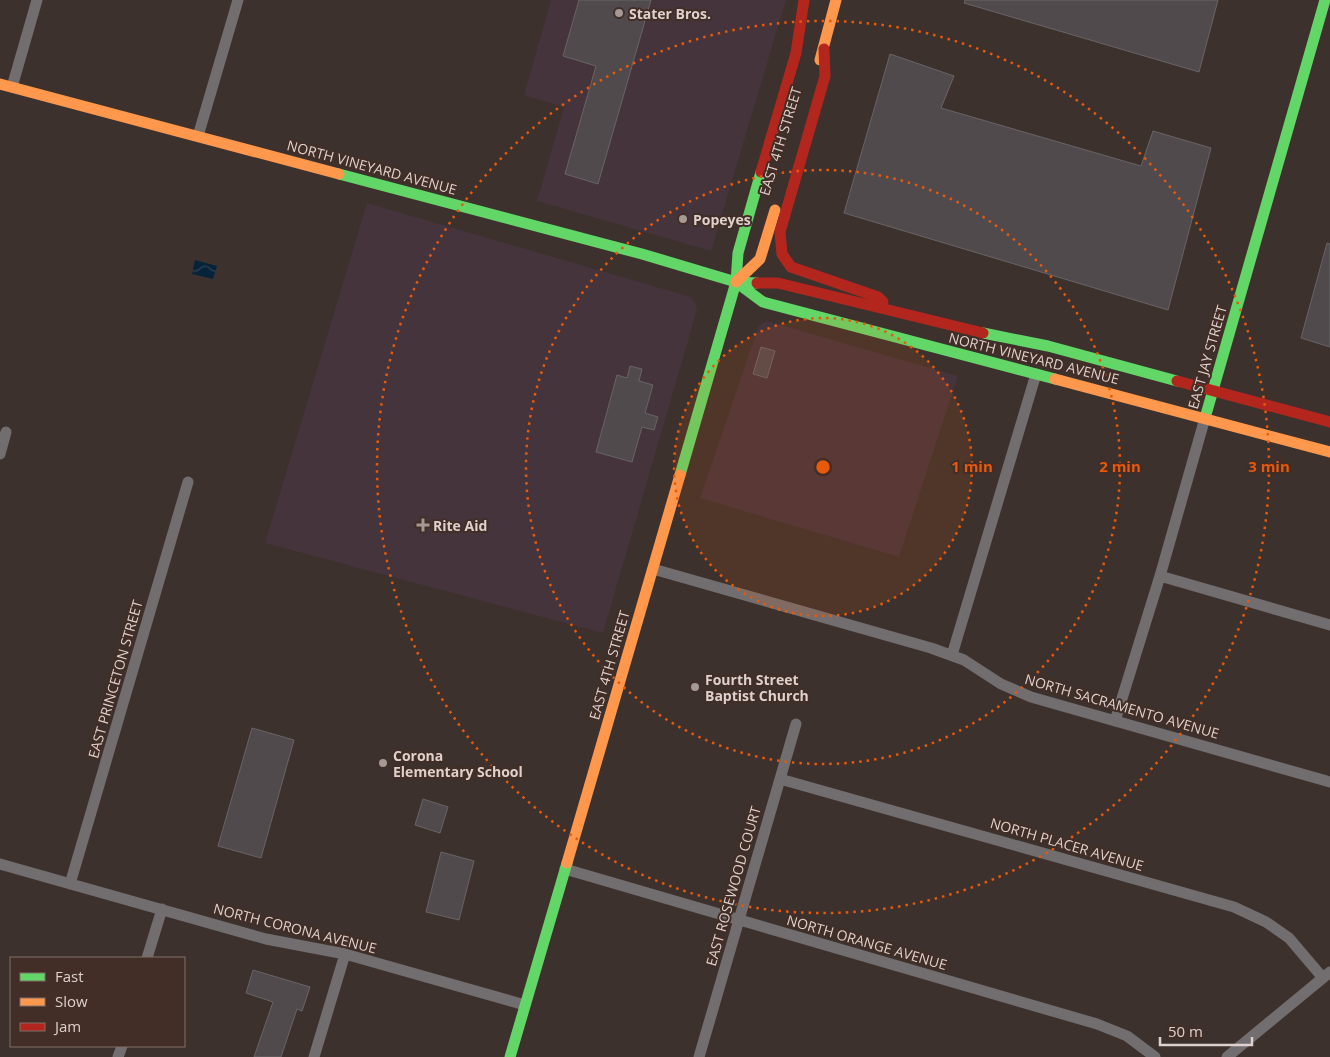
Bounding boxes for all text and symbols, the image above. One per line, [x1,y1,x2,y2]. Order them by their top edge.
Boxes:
place label: Stater Bros. [629,4,711,23]
marker: Stater Bros. [613,7,625,19]
street label: EAST 4TH STREET [754,84,806,198]
street label: NORTH VINEYARD AVENUE [285,135,459,199]
place label: Popeyes [693,210,751,229]
marker: Popeyes [677,213,689,225]
street label: EAST JAY STREET [1183,303,1231,411]
street label: NORTH VINEYARD AVENUE [947,328,1121,388]
text: 1 min [951,456,993,476]
text: 2 min [1099,456,1141,476]
text: 3 min [1248,456,1290,476]
centre of rings [814,458,832,476]
place label: Rite Aid [433,516,487,535]
marker: Rite Aid [417,519,429,531]
street label: EAST PRINCETON STREET [83,597,147,760]
street label: EAST 4TH STREET [584,608,634,722]
street label: NORTH SACRAMENTO AVENUE [1023,669,1221,743]
place label: Fourth Street Baptist Church [705,670,809,705]
marker: Fourth Street Baptist Church [689,681,701,693]
place label: Corona Elementary School [393,746,523,781]
marker: Corona Elementary School [377,757,389,769]
street label: EAST ROSEWOOD COURT [701,804,765,968]
street label: NORTH PLACER AVENUE [988,813,1146,875]
street label: NORTH CORONA AVENUE [211,899,379,957]
street label: NORTH ORANGE AVENUE [785,910,949,974]
legend [10,957,185,1047]
text: Fast [55,966,84,986]
text: Slow [55,991,88,1011]
scale bar [1160,1014,1252,1046]
text: Jam [53,1016,81,1036]
text: 50 m [1168,1021,1203,1041]

